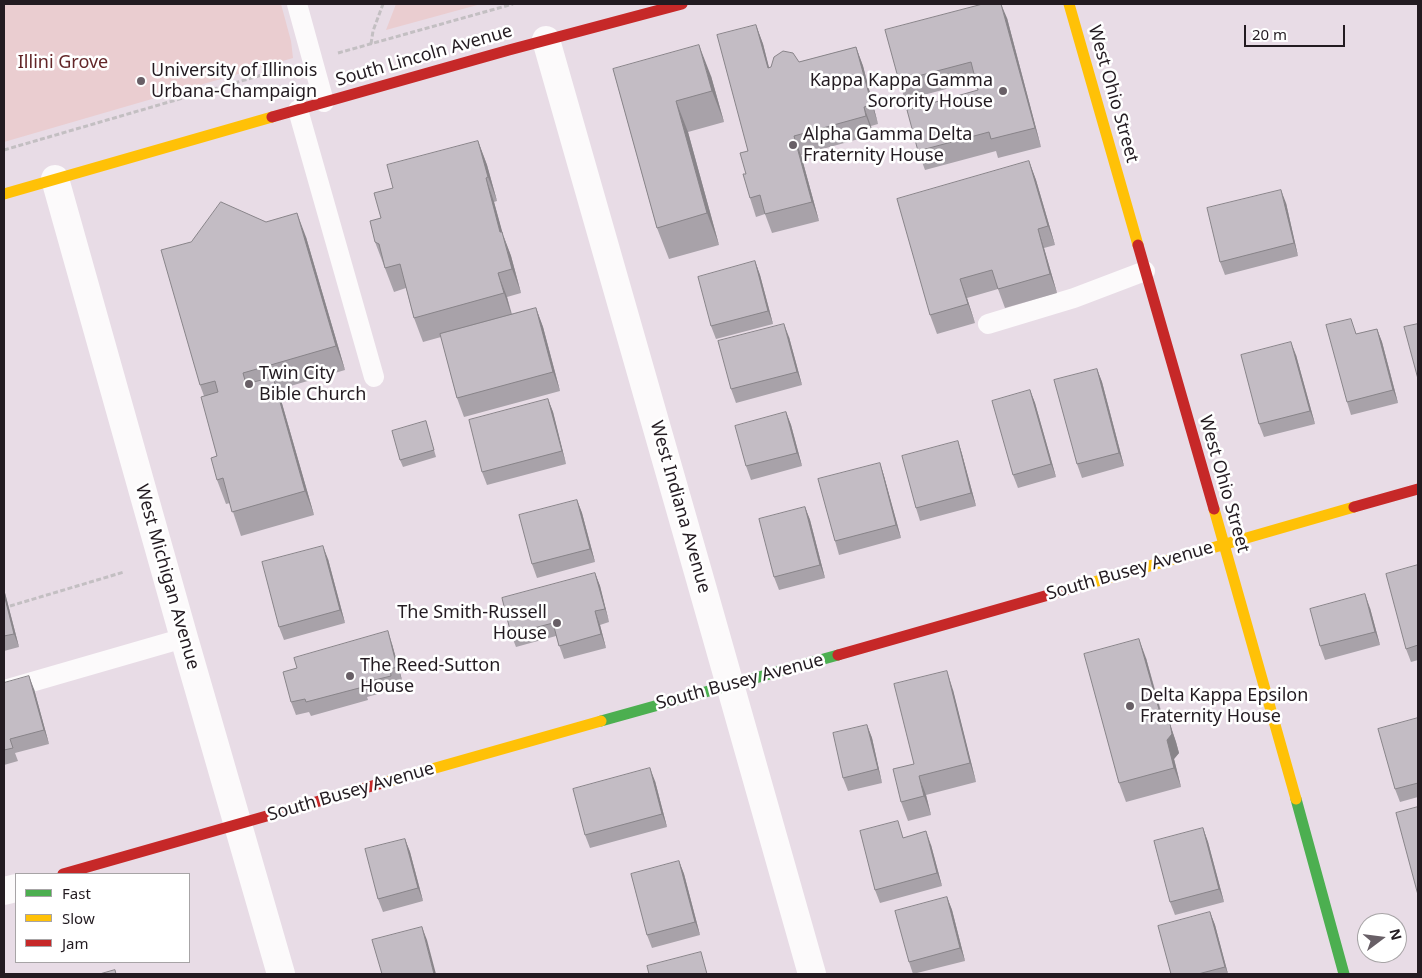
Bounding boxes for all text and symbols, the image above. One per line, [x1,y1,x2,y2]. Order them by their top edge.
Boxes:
scale bar [1247,15,1348,47]
street label: South Lincoln Avenue [333,20,515,92]
street label: West Ohio Street [1083,23,1143,165]
text: 20 m [1252,24,1287,44]
park label: Illini Grove [18,52,108,74]
place label: University of Illinois Urbana-Champaign [151,60,317,102]
place label: Kappa Kappa Gamma Sorority House [810,70,993,112]
marker: University of Illinois Urbana-Champaign [135,75,147,87]
marker: Kappa Kappa Gamma Sorority House [997,85,1009,97]
place label: Alpha Gamma Delta Fraternity House [803,124,972,166]
marker: Alpha Gamma Delta Fraternity House [787,139,799,151]
place label: Twin City Bible Church [259,363,366,406]
marker: Twin City Bible Church [243,378,255,390]
street label: West Ohio Street [1194,413,1254,555]
street label: West Indiana Avenue [645,418,715,596]
street label: West Michigan Avenue [130,482,204,672]
street label: South Busey Avenue [1044,537,1216,605]
place label: The Smith-Russell House [397,602,547,644]
marker: The Smith-Russell House [551,617,563,629]
street label: South Busey Avenue [654,649,826,715]
place label: The Reed-Sutton House [360,655,500,698]
marker: The Reed-Sutton House [344,670,356,682]
place label: Delta Kappa Epsilon Fraternity House [1140,685,1308,728]
marker: Delta Kappa Epsilon Fraternity House [1124,700,1136,712]
street label: South Busey Avenue [265,758,437,826]
legend [15,873,190,963]
text: Fast [62,883,91,903]
text: Slow [62,908,95,928]
north arrow [1357,913,1407,963]
text: N [1385,926,1407,942]
text: Jam [62,933,89,953]

